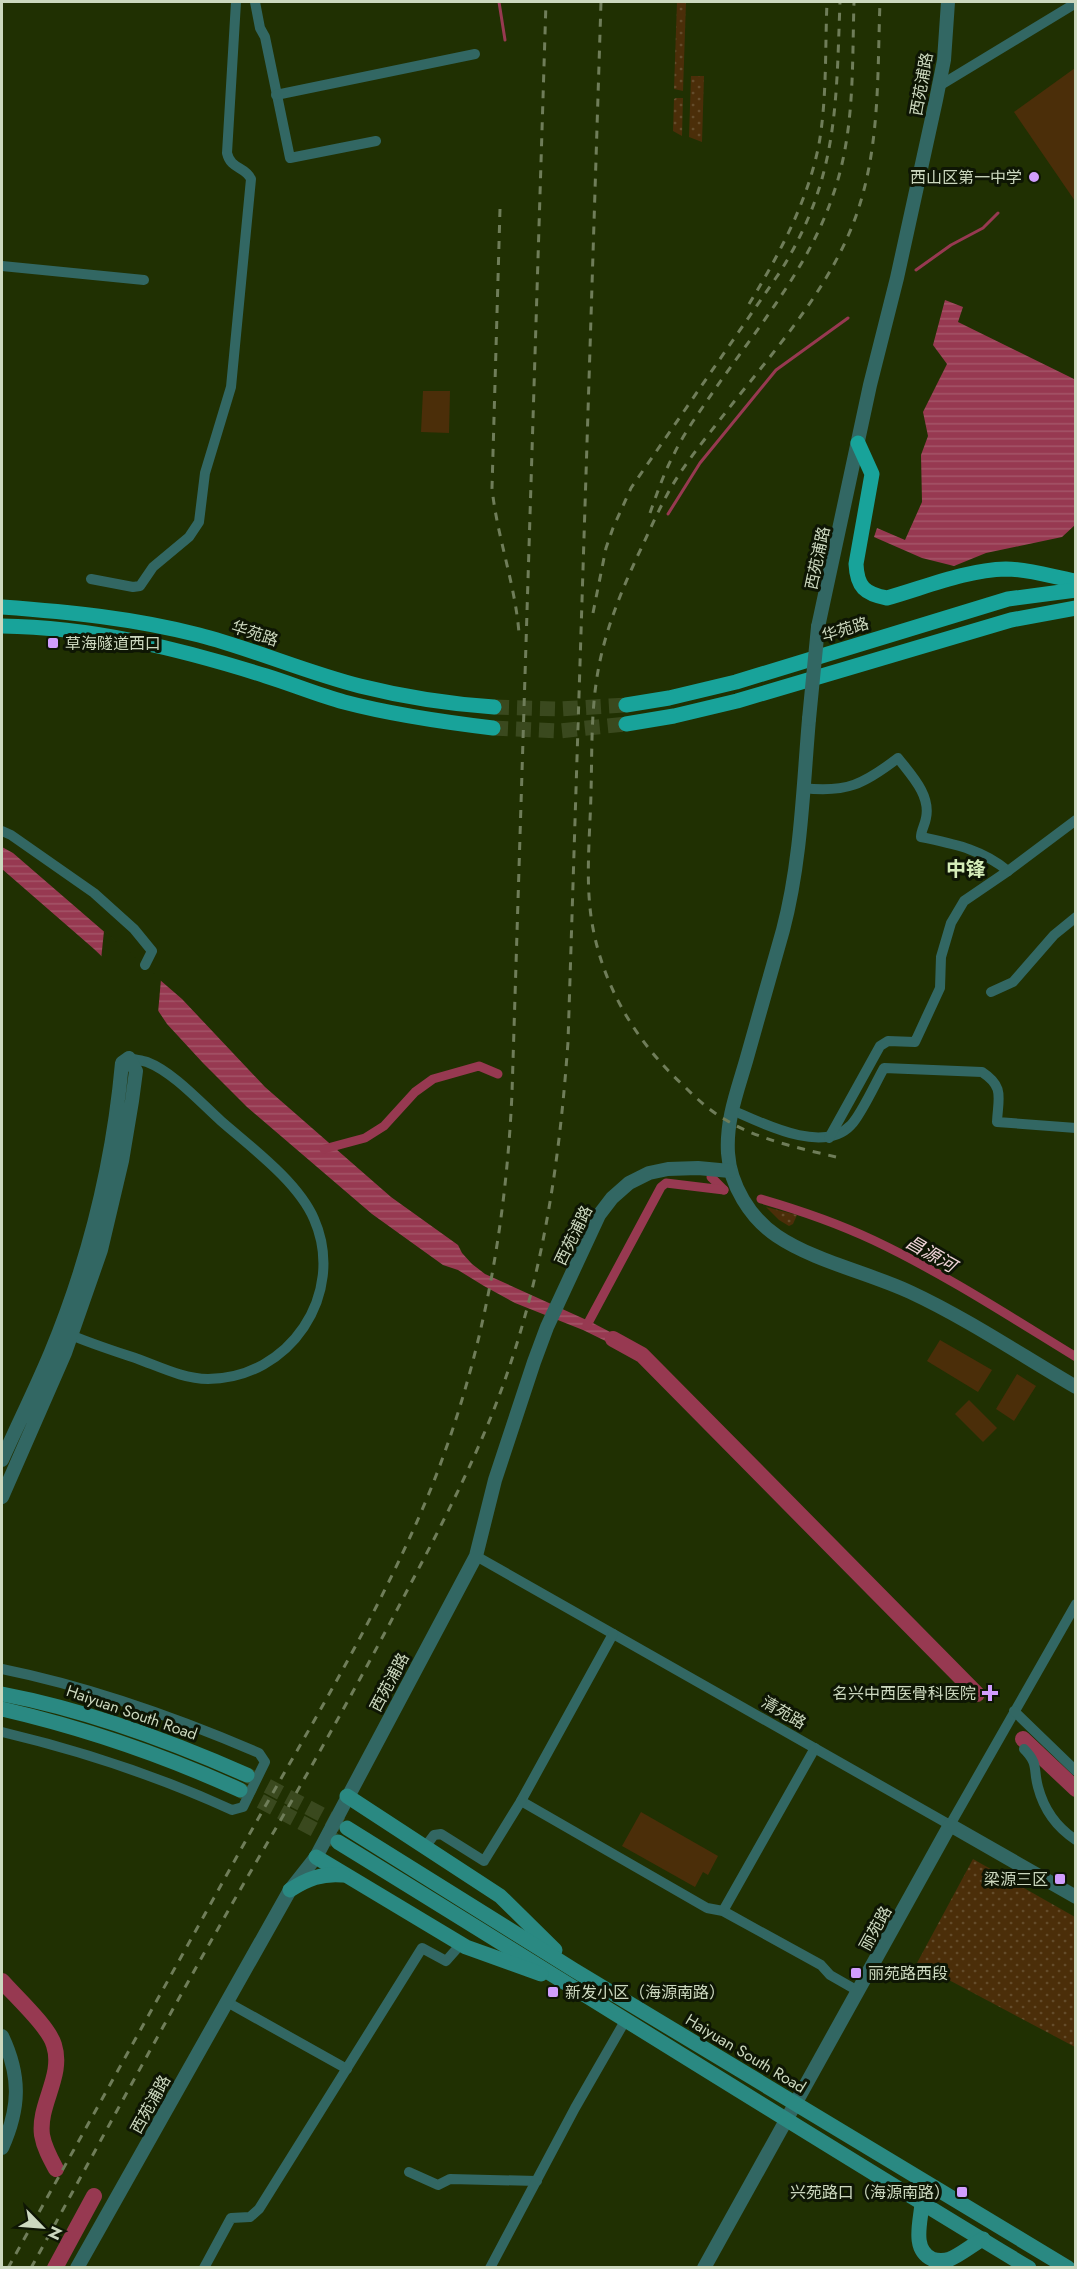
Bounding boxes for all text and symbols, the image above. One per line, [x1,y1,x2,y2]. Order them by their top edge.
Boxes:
street label: 西苑浦路 [905,51,938,118]
place label: 西山区第一中学 [910,166,1022,189]
marker: 西山区第一中学 [1027,170,1041,184]
street label: 西苑浦路 [800,524,835,592]
street label: 华苑路 [819,611,871,647]
street label: 华苑路 [228,615,281,652]
place label: 草海隧道西口 [65,632,161,655]
marker: 草海隧道西口 [46,636,60,650]
district label: 中锋 [946,855,986,884]
street label: 西苑浦路 [549,1201,598,1269]
water label: 昌源河 [901,1229,963,1280]
street label: 西苑浦路 [364,1649,415,1716]
street label: Haiyuan South Road [63,1679,200,1746]
place label: 名兴中西医骨科医院 [832,1682,976,1705]
marker: 名兴中西医骨科医院 [981,1684,999,1702]
street label: 清苑路 [757,1690,810,1734]
place label: 梁源三区 [984,1868,1048,1891]
marker: 梁源三区 [1053,1872,1067,1886]
street label: 丽苑路 [854,1902,897,1955]
place label: 丽苑路西段 [868,1962,948,1985]
marker: 丽苑路西段 [849,1966,863,1980]
place label: 新发小区（海源南路） [565,1981,725,2004]
marker: 新发小区（海源南路） [546,1985,560,1999]
street label: Haiyuan South Road [681,2008,810,2099]
street label: 西苑浦路 [125,2071,176,2138]
place label: 兴苑路口（海源南路） [790,2181,950,2204]
marker: 兴苑路口（海源南路） [955,2185,969,2199]
north arrow [12,2197,72,2257]
text: N [42,2223,68,2244]

